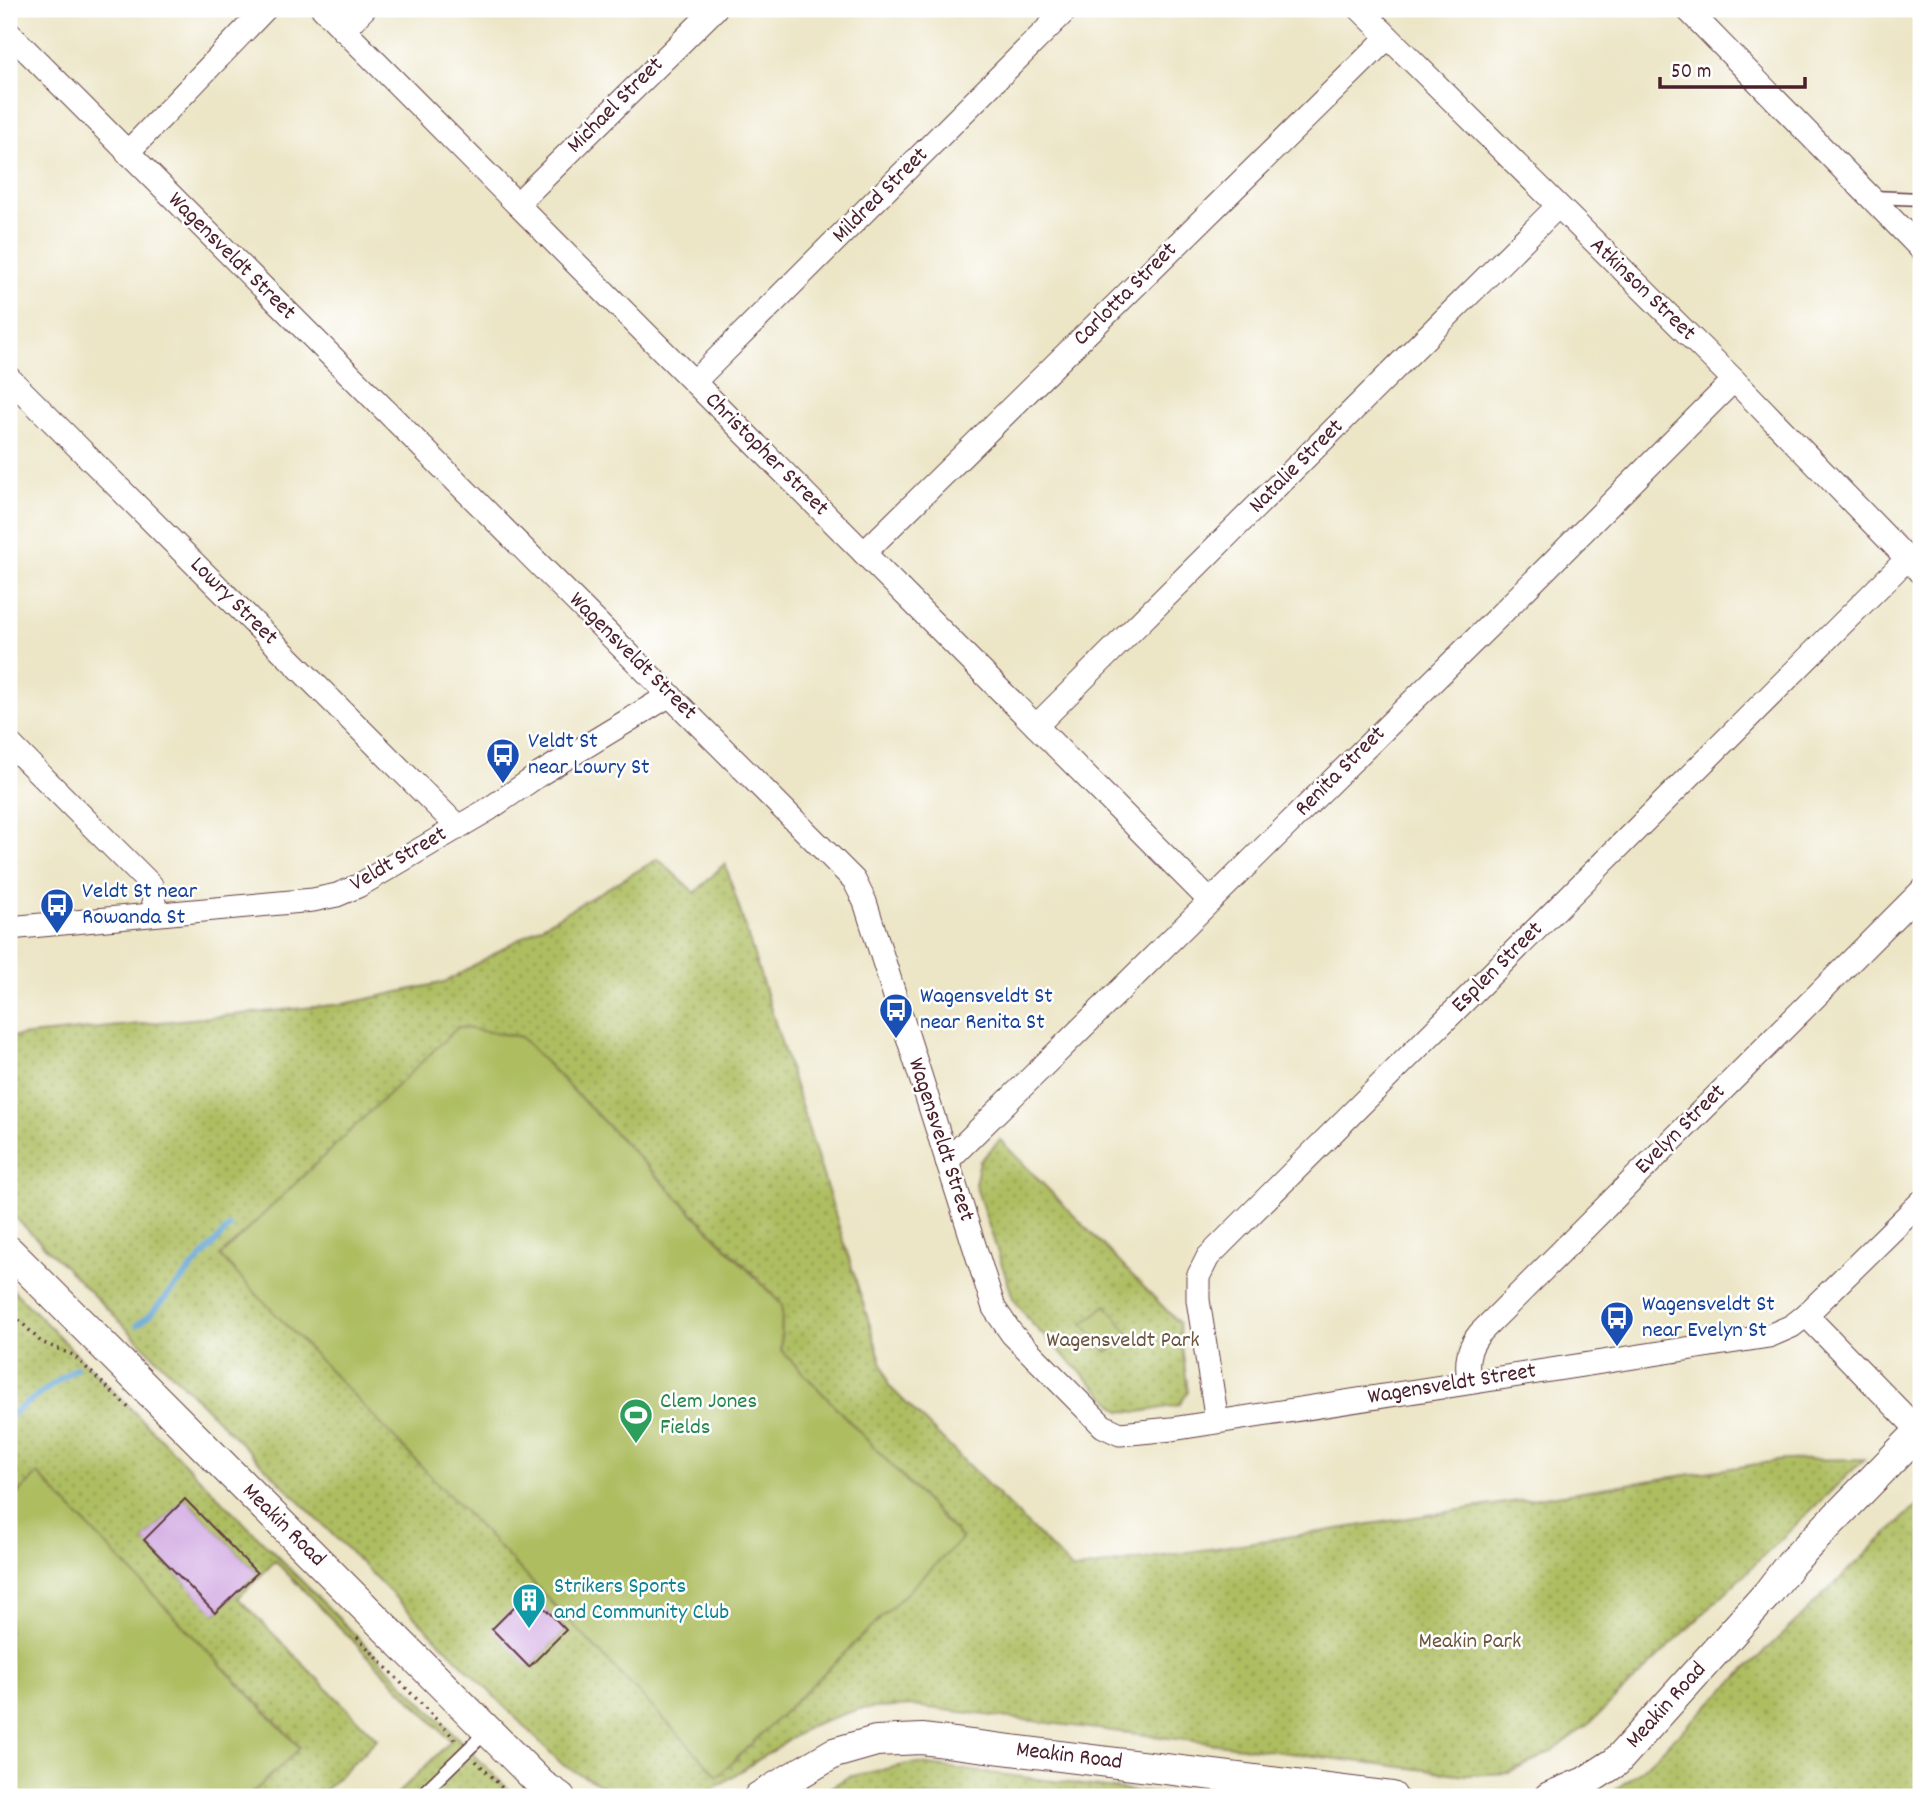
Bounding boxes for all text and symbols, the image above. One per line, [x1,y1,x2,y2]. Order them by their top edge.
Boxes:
scale bar [1660,46,1806,90]
street label: Michael Street [560,50,672,162]
text: 50 m [1671,58,1711,88]
street label: Mildred Street [825,140,937,252]
street label: Wagensveldt Street [159,185,303,329]
street label: Atkinson Street [1581,231,1703,349]
street label: Carlotta Street [1066,235,1186,355]
street label: Christopher Street [696,385,836,525]
street label: Natalie Street [1242,412,1352,522]
street label: Lowry Street [181,550,285,654]
street label: Wagensveldt Street [560,585,704,729]
street label: Renita Street [1288,719,1394,825]
place label: Veldt St near Lowry St [528,726,650,785]
bus stop icon: Veldt St near Lowry St [484,736,522,785]
street label: Veldt Street [344,819,454,901]
place label: Veldt St near Rowanda St [82,876,198,935]
bus stop icon: Veldt St near Rowanda St [38,886,76,935]
street label: Esplen Street [1445,915,1551,1021]
place label: Wagensveldt St near Renita St [920,981,1053,1040]
bus stop icon: Wagensveldt St near Renita St [877,991,915,1040]
street label: Wagensveldt Street [898,1054,982,1226]
street label: Evelyn Street [1628,1077,1734,1183]
place label: Wagensveldt St near Evelyn St [1642,1289,1775,1348]
bus stop icon: Wagensveldt St near Evelyn St [1598,1299,1636,1348]
park label: Wagensveldt Park [1046,1325,1200,1358]
street label: Wagensveldt Street [1365,1355,1539,1415]
place label: Clem Jones Fields [660,1386,757,1445]
sports icon: Clem Jones Fields [617,1396,655,1445]
street label: Meakin Road [234,1477,332,1575]
place label: Strikers Sports and Community Club [554,1571,729,1630]
building icon: Strikers Sports and Community Club [510,1581,548,1630]
park label: Meakin Park [1418,1626,1522,1659]
street label: Meakin Road [1619,1655,1715,1757]
street label: Meakin Road [1014,1734,1124,1780]

